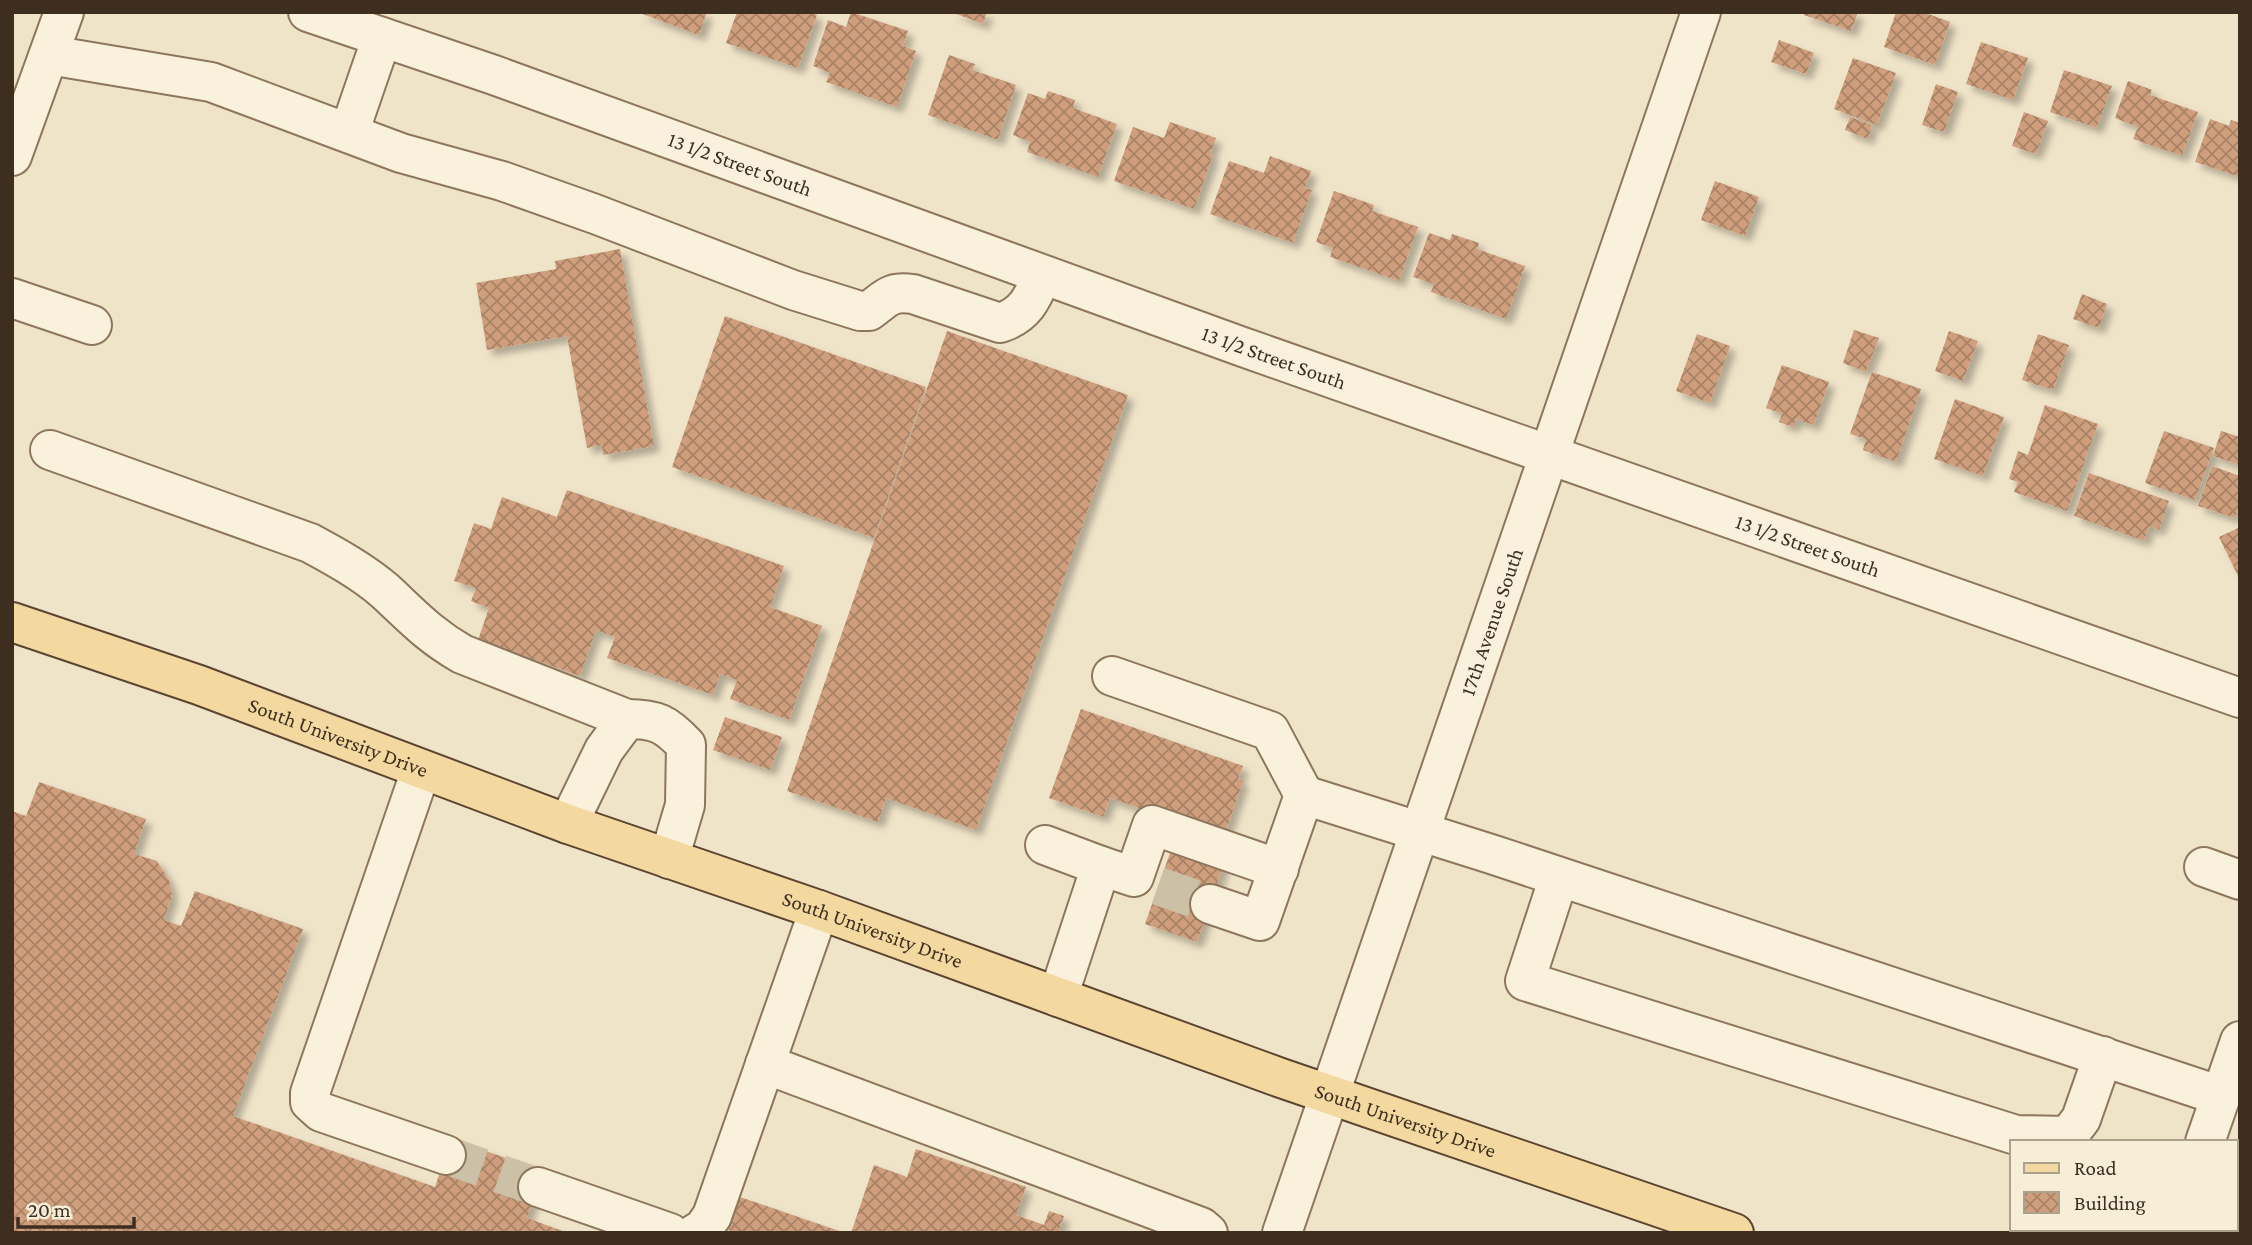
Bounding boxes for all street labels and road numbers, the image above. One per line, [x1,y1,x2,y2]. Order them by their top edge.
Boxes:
street label: 13 1/2 Street South [665,127,815,201]
street label: 13 1/2 Street South [1199,321,1349,394]
street label: 13 1/2 Street South [1732,509,1883,582]
street label: 17th Avenue South [1455,545,1528,699]
street label: South University Drive [245,693,431,782]
street label: South University Drive [779,886,966,973]
street label: South University Drive [1312,1078,1499,1163]

